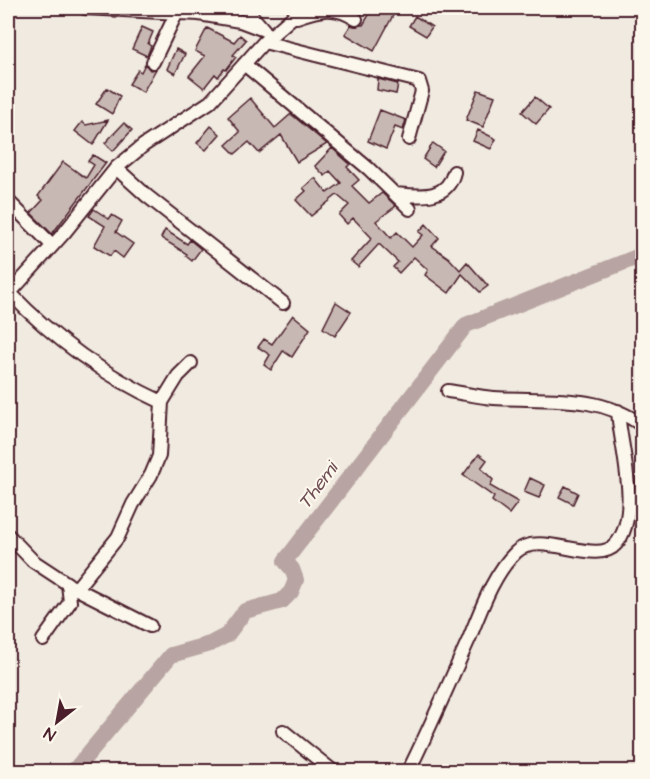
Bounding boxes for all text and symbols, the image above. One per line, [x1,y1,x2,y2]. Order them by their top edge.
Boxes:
water label: Themi [291,454,346,515]
north arrow [27,692,87,752]
text: N [40,722,60,746]

